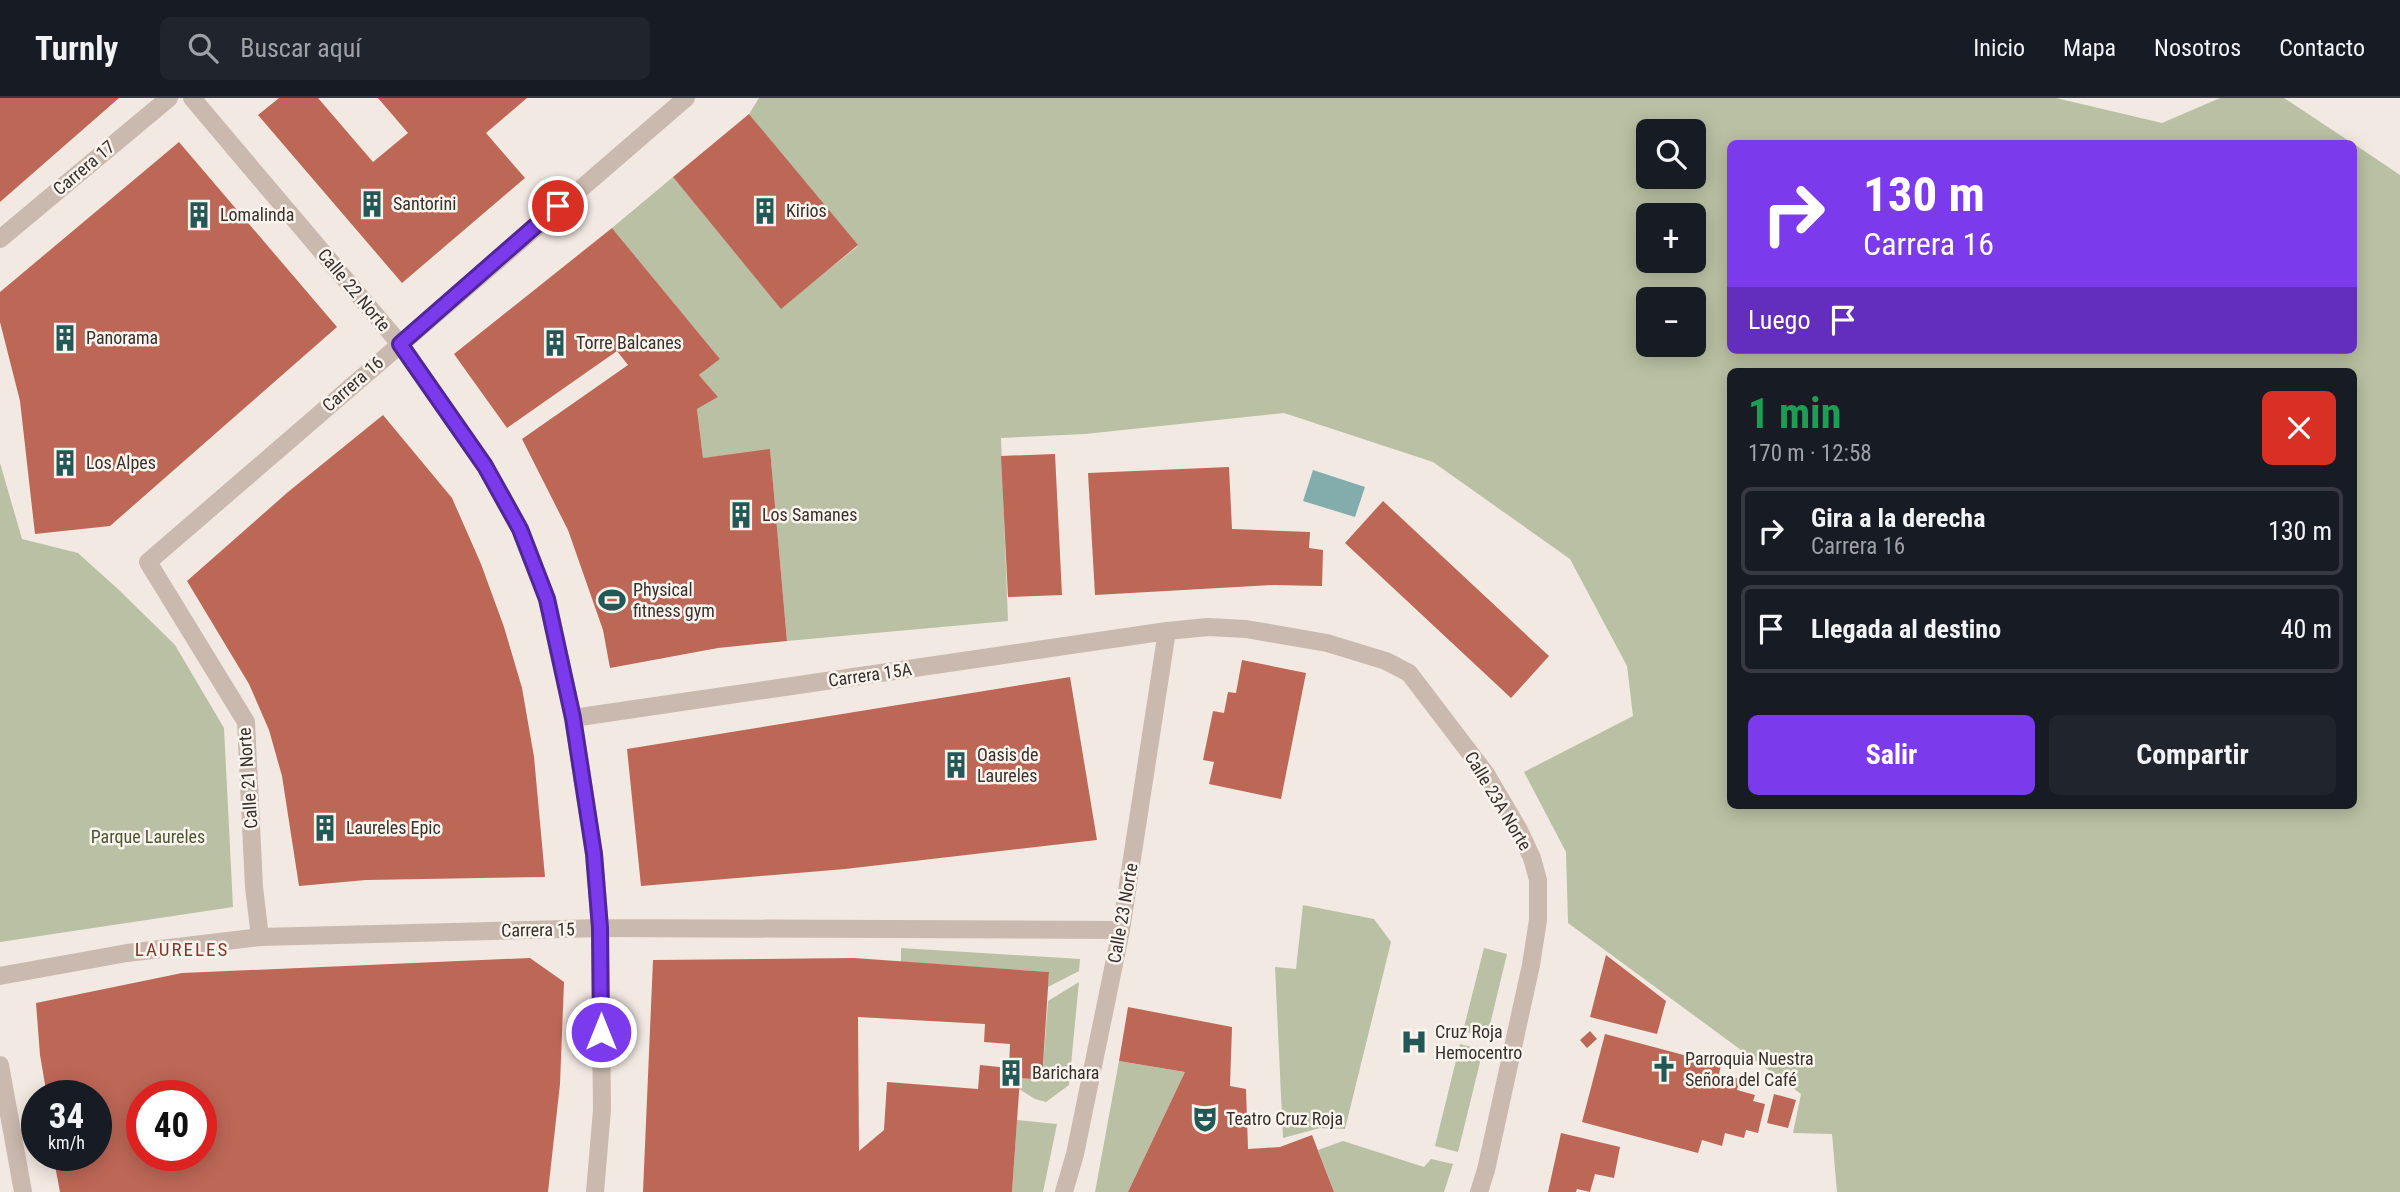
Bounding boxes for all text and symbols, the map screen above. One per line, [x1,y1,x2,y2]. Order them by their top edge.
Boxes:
search box [160,17,650,80]
text: Turnly [35,29,118,68]
icon: search [184,29,222,67]
text: Buscar aquí [240,33,361,63]
text: Inicio [1973,34,2025,62]
text: Mapa [2063,34,2116,62]
text: Nosotros [2154,34,2241,62]
text: Contacto [2279,34,2365,62]
map controls [1636,119,1706,357]
button: search [1636,119,1706,189]
street label: Carrera 17 [49,136,119,199]
text: 130 m [1863,166,1985,223]
icon: right [1748,168,1839,259]
pin [528,176,588,236]
icon: arrive [539,187,577,225]
building icon: Santorini [357,189,387,219]
place label: Santorini [393,193,456,214]
building icon: Kirios [750,196,780,226]
building icon: Lomalinda [184,200,214,230]
place label: Kirios [786,200,827,221]
button: + [1636,203,1706,273]
place label: Lomalinda [220,204,294,225]
text: Carrera 16 [1863,225,1994,263]
street label: Calle 22 Norte [314,244,395,335]
button: − [1636,287,1706,357]
icon: arrive [1824,301,1862,339]
text: Luego [1748,305,1810,335]
building icon: Panorama [50,323,80,353]
place label: Panorama [86,327,158,348]
building icon: Torre Balcanes [540,328,570,358]
place label: Torre Balcanes [576,332,682,353]
street label: Carrera 16 [318,352,387,416]
text: 1 min [1748,389,1841,438]
button: close [2262,391,2336,465]
text: 170 m · 12:58 [1748,440,1872,467]
building icon: Los Alpes [50,448,80,478]
place label: Los Alpes [86,452,156,473]
building icon: Los Samanes [726,500,756,530]
text: Gira a la derecha [1811,503,1985,533]
place label: Los Samanes [762,504,857,525]
icon: right [1752,512,1790,550]
text: 130 m [2268,516,2332,546]
text: Carrera 16 [1811,533,1905,560]
place label: Physical fitness gym [633,579,715,621]
sports icon: Physical fitness gym [597,585,627,615]
icon: arrive [1752,610,1790,648]
text: Llegada al destino [1811,614,2001,644]
text: 40 m [2281,614,2332,644]
street label: Carrera 15A [827,658,914,691]
button: Salir [1748,715,2035,795]
button: Compartir [2049,715,2336,795]
street label: Calle 21 Norte [233,727,262,829]
place label: Oasis de Laureles [977,744,1039,786]
street label: Calle 23A Norte [1461,747,1536,854]
building icon: Oasis de Laureles [941,750,971,780]
building icon: Laureles Epic [310,813,340,843]
place label: Laureles Epic [346,817,441,838]
park label: Parque Laureles [91,826,205,847]
street label: Calle 23 Norte [1103,861,1142,965]
street label: Carrera 15 [501,918,575,941]
district label: LAURELES [135,938,229,961]
position arrow [564,995,638,1069]
place label: Cruz Roja Hemocentro [1435,1021,1522,1063]
hospital icon: Cruz Roja Hemocentro [1399,1027,1429,1057]
place label: Parroquia Nuestra Señora del Café [1685,1048,1814,1090]
church icon: Parroquia Nuestra Señora del Café [1649,1054,1679,1084]
building icon: Barichara [996,1058,1026,1088]
place label: Barichara [1032,1062,1099,1083]
speed limit sign: 40 [126,1080,217,1171]
text: 34 [49,1096,84,1137]
theatre icon: Teatro Cruz Roja [1190,1104,1220,1134]
place label: Teatro Cruz Roja [1226,1108,1343,1129]
text: km/h [48,1132,85,1153]

